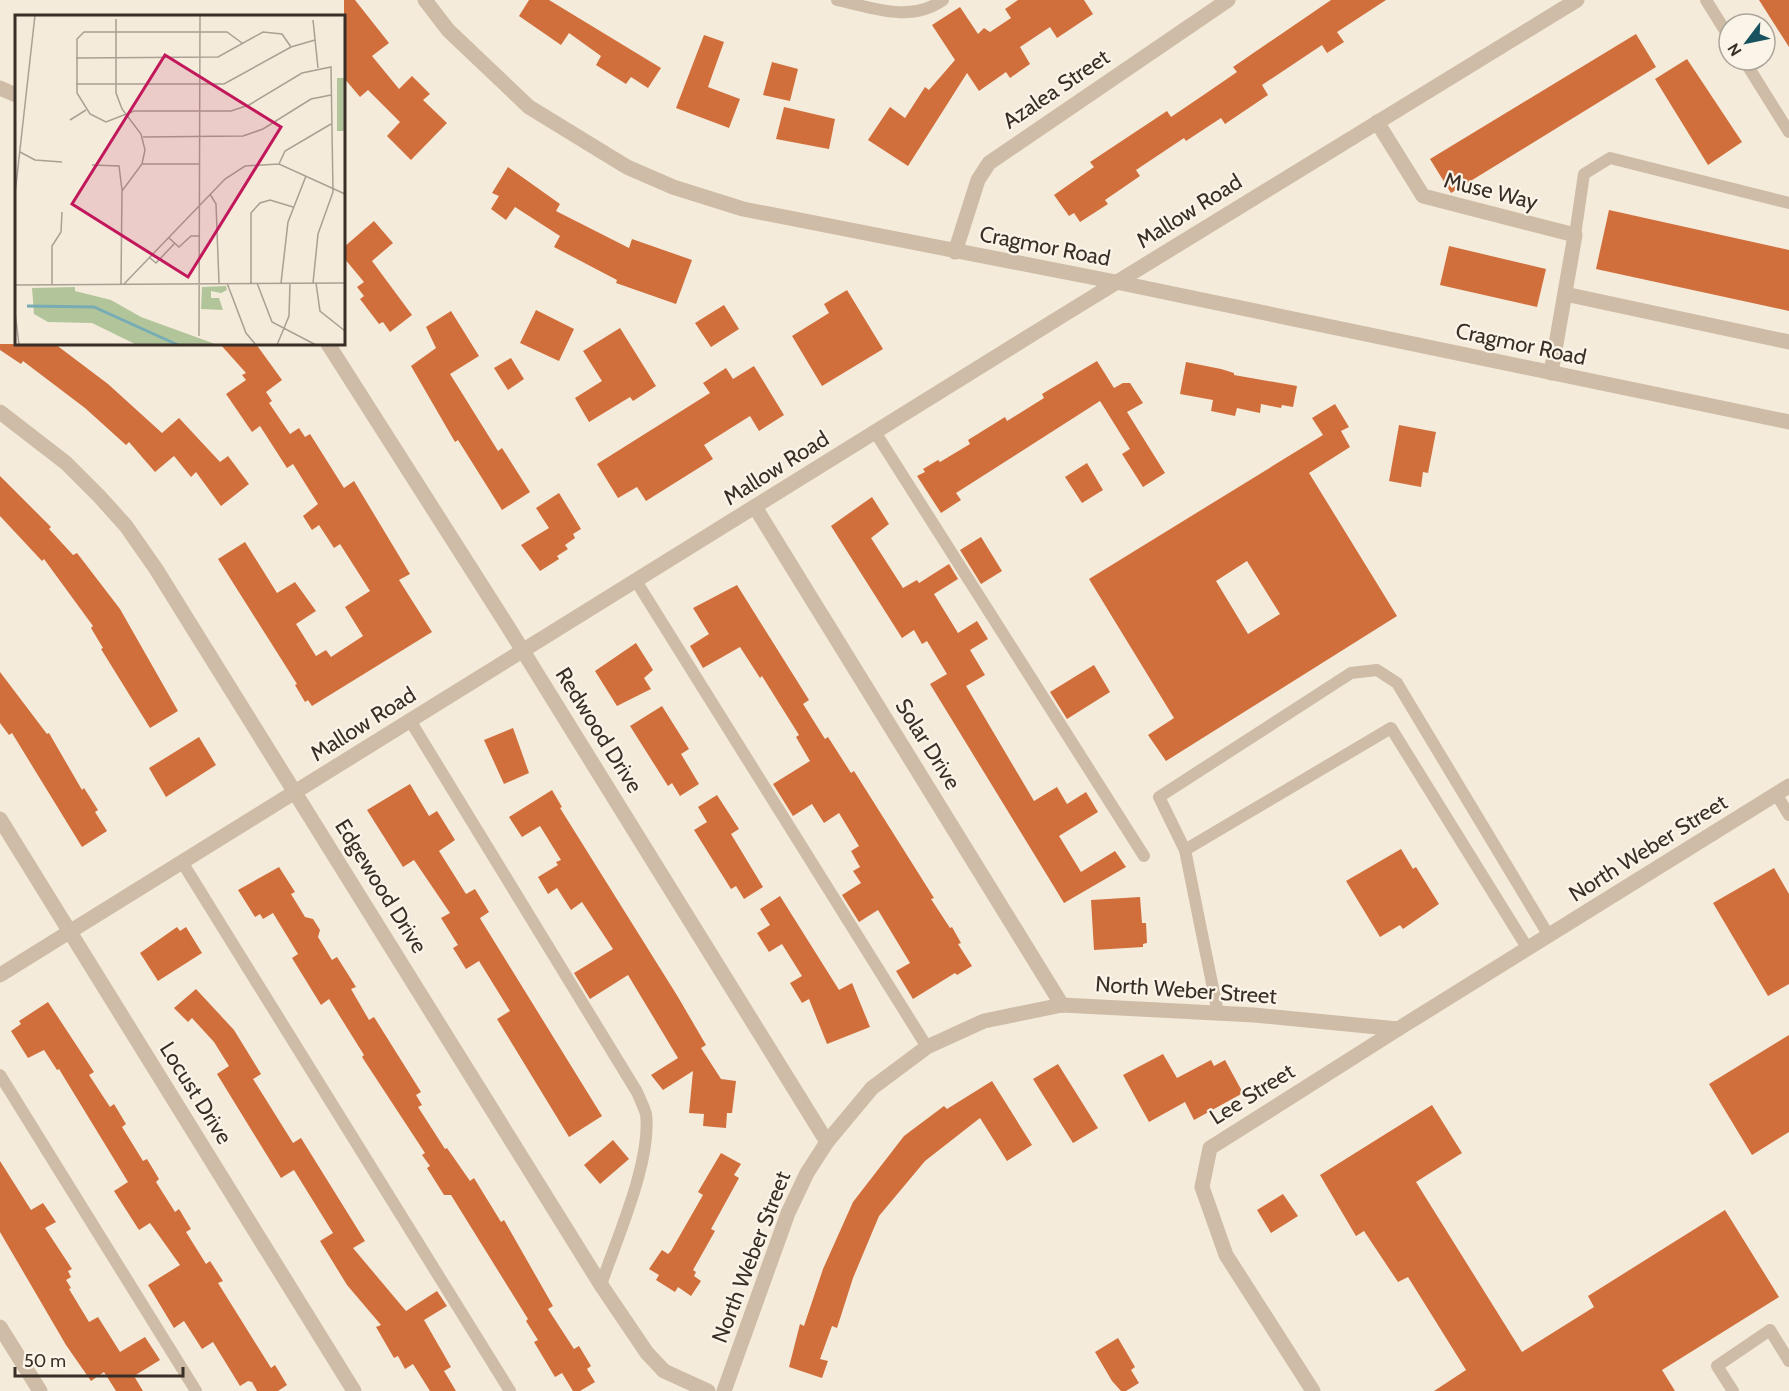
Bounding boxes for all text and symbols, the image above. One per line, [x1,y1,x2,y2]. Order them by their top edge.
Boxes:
north arrow [1717,12,1777,72]
inset map [15,15,345,345]
text: N [1724,40,1746,60]
street label: Azalea Street [998,43,1115,135]
street label: Muse Way [1441,166,1541,216]
street label: Mallow Road [1131,168,1247,254]
street label: Cragmor Road [977,220,1113,272]
street label: Cragmor Road [1453,317,1589,371]
street label: Mallow Road [718,425,834,511]
street label: Redwood Drive [550,662,648,798]
street label: Mallow Road [305,681,421,767]
street label: Solar Drive [890,694,966,794]
street label: North Weber Street [1564,788,1733,908]
street label: Edgewood Drive [329,814,433,958]
street label: North Weber Street [1094,970,1278,1010]
street label: Locust Drive [154,1037,238,1149]
street label: Lee Street [1205,1057,1300,1131]
street label: North Weber Street [706,1167,796,1347]
scale bar [15,1340,183,1378]
text: 50 m [24,1350,66,1372]

